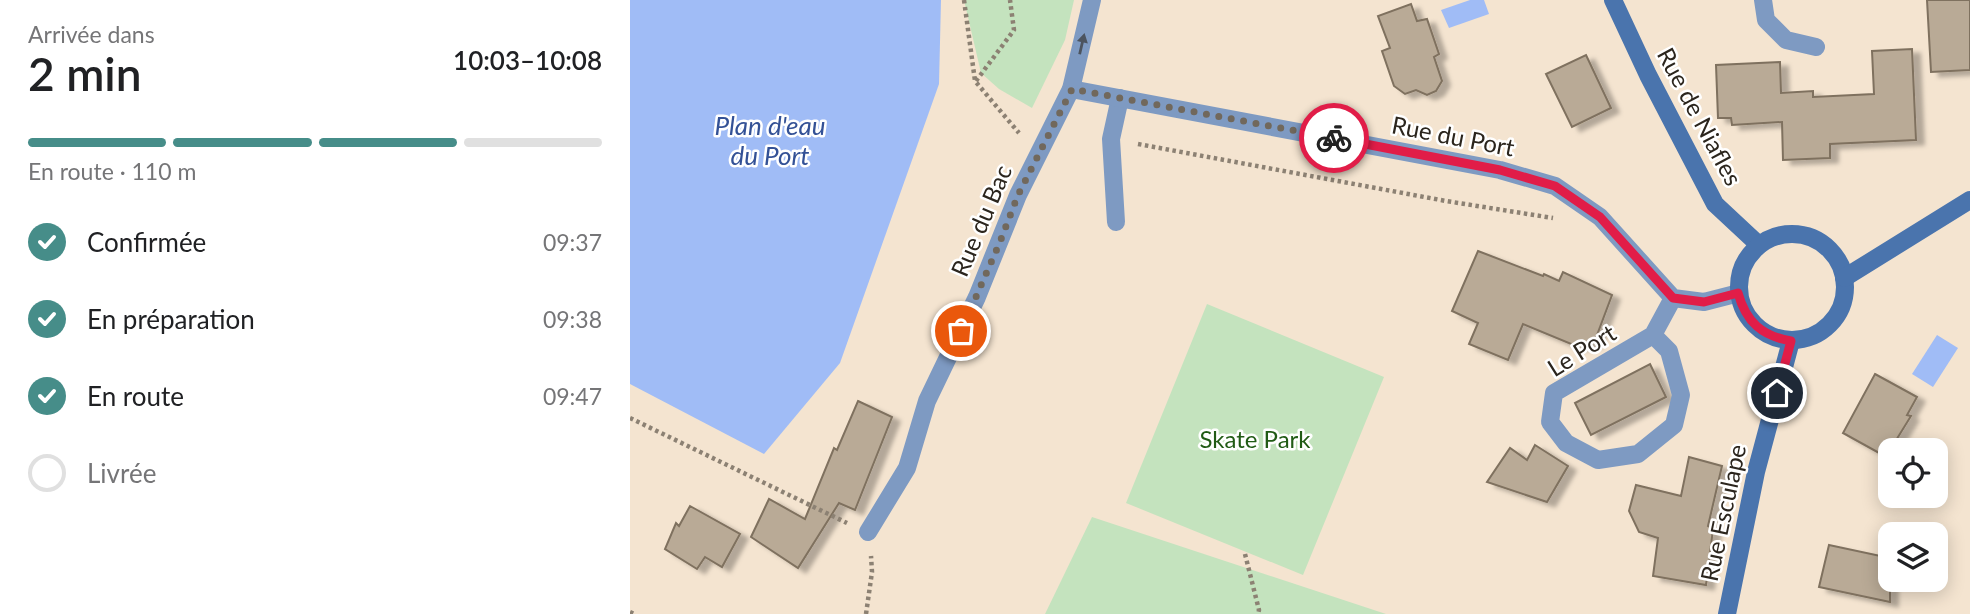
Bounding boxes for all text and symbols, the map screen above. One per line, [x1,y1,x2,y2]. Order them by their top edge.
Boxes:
text: Arrivée dans [28,20,155,48]
one-way arrow [1077,33,1088,55]
street label: Rue de Niafles [1652,42,1749,190]
text: 10:03–10:08 [453,44,602,76]
text: 2 min [28,46,142,101]
courier [1299,103,1369,173]
water label: Plan d'eau du Port [714,109,826,171]
street label: Rue du Port [1389,109,1518,162]
icon: bike [1315,119,1353,157]
text: En route · 110 m [28,157,196,185]
street label: Rue du Bac [944,160,1017,281]
icon: check [28,223,66,261]
text: Confirmée [87,226,206,258]
text: 09:37 [543,228,602,256]
icon: check [28,300,66,338]
pin [931,301,991,361]
text: En préparation [87,303,255,335]
text: 09:38 [543,305,602,333]
icon: bag [942,312,980,350]
street label: Le Port [1542,317,1621,382]
pin [1747,363,1807,423]
icon: home [1758,374,1796,412]
icon: check [28,377,66,415]
text: En route [87,380,184,412]
text: 09:47 [543,382,602,410]
park label: Skate Park [1199,424,1311,453]
map controls [1878,438,1948,592]
button: locate [1878,438,1948,508]
street label: Rue Esculape [1694,442,1751,584]
text: Livrée [87,457,156,489]
button: layers [1878,522,1948,592]

